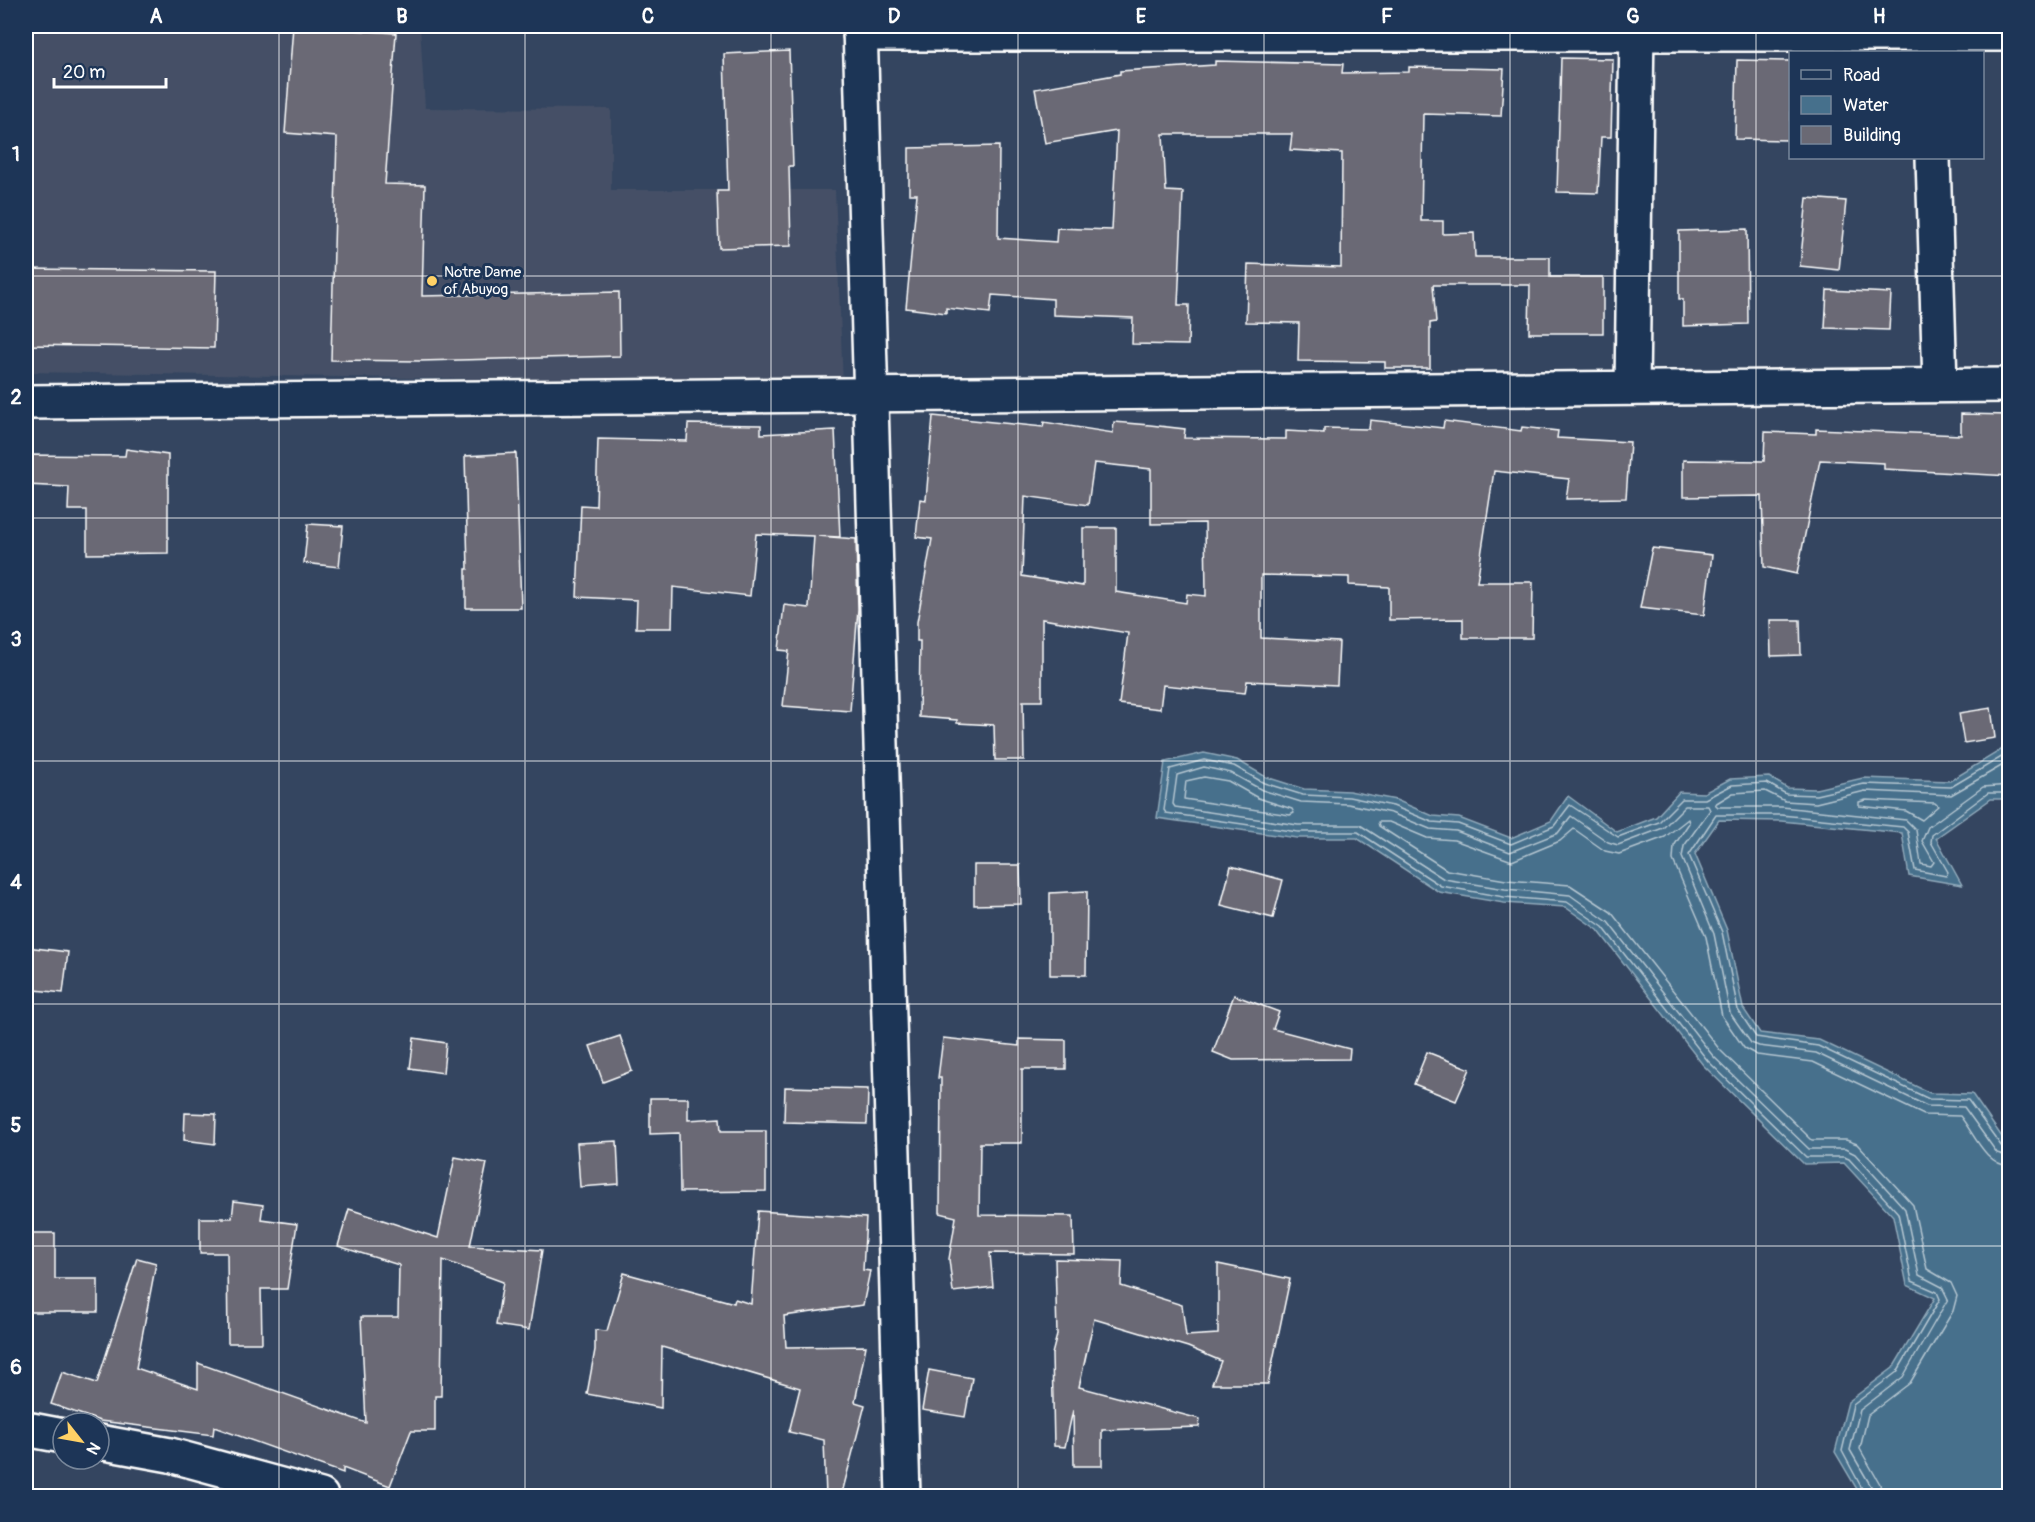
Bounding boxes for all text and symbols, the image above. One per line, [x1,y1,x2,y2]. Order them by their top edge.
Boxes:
text: A [150,4,163,29]
text: B [396,4,408,29]
text: C [642,4,654,29]
text: D [888,4,901,29]
text: E [1136,4,1147,29]
text: F [1381,4,1393,29]
text: G [1626,4,1640,29]
text: H [1873,4,1886,29]
scale bar [54,51,166,89]
legend [1789,51,1984,159]
text: 20 m [63,61,105,84]
text: Road [1843,64,1880,87]
text: Water [1843,94,1889,117]
text: Building [1843,124,1901,147]
text: 1 [12,142,20,167]
place label: Notre Dame of Abuyog [444,263,522,299]
marker: Notre Dame of Abuyog [425,274,439,288]
text: 2 [10,385,22,410]
text: 3 [10,627,22,652]
text: 4 [10,870,22,895]
text: 5 [11,1113,22,1138]
text: 6 [10,1355,22,1380]
north arrow [51,1411,111,1471]
text: N [82,1438,104,1458]

